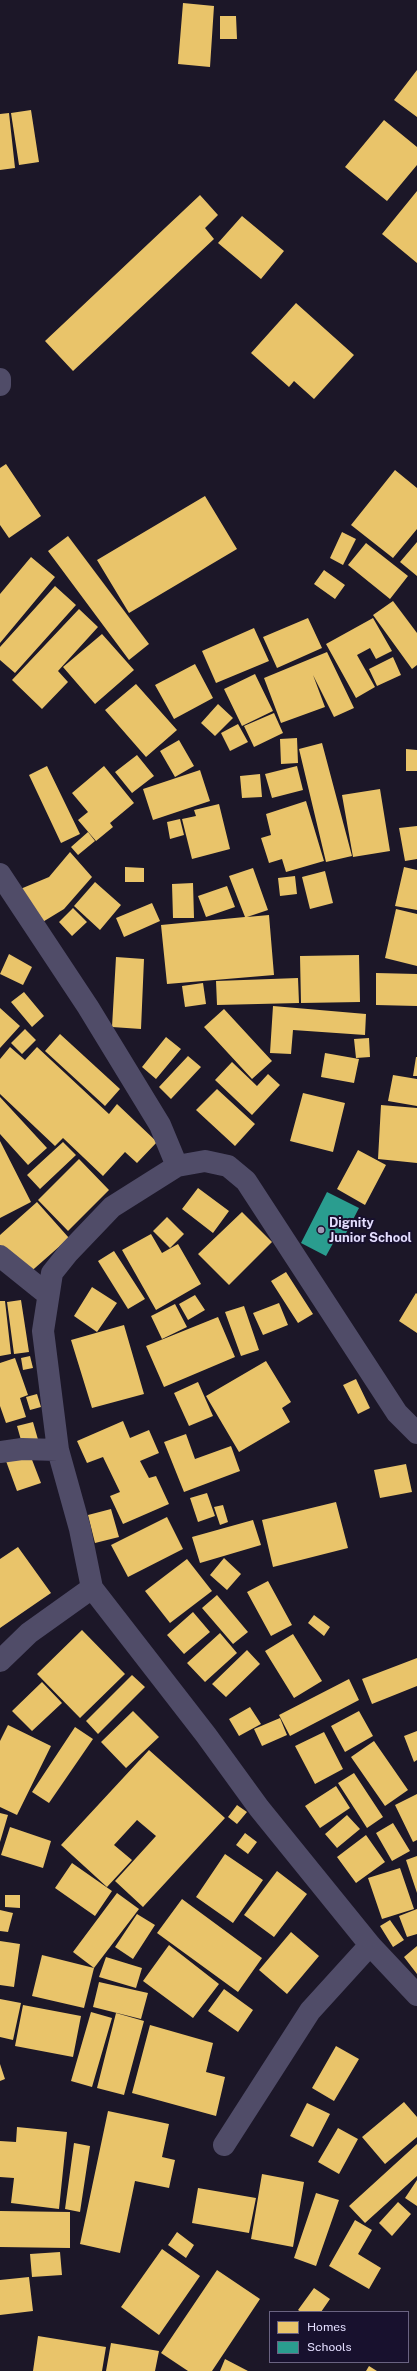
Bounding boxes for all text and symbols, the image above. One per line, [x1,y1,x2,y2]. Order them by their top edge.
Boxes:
place label: Dignity Junior School [329,1215,412,1246]
marker: Dignity Junior School [316,1225,326,1235]
legend [269,2311,409,2363]
text: Homes [307,2320,346,2334]
text: Schools [307,2340,352,2354]

